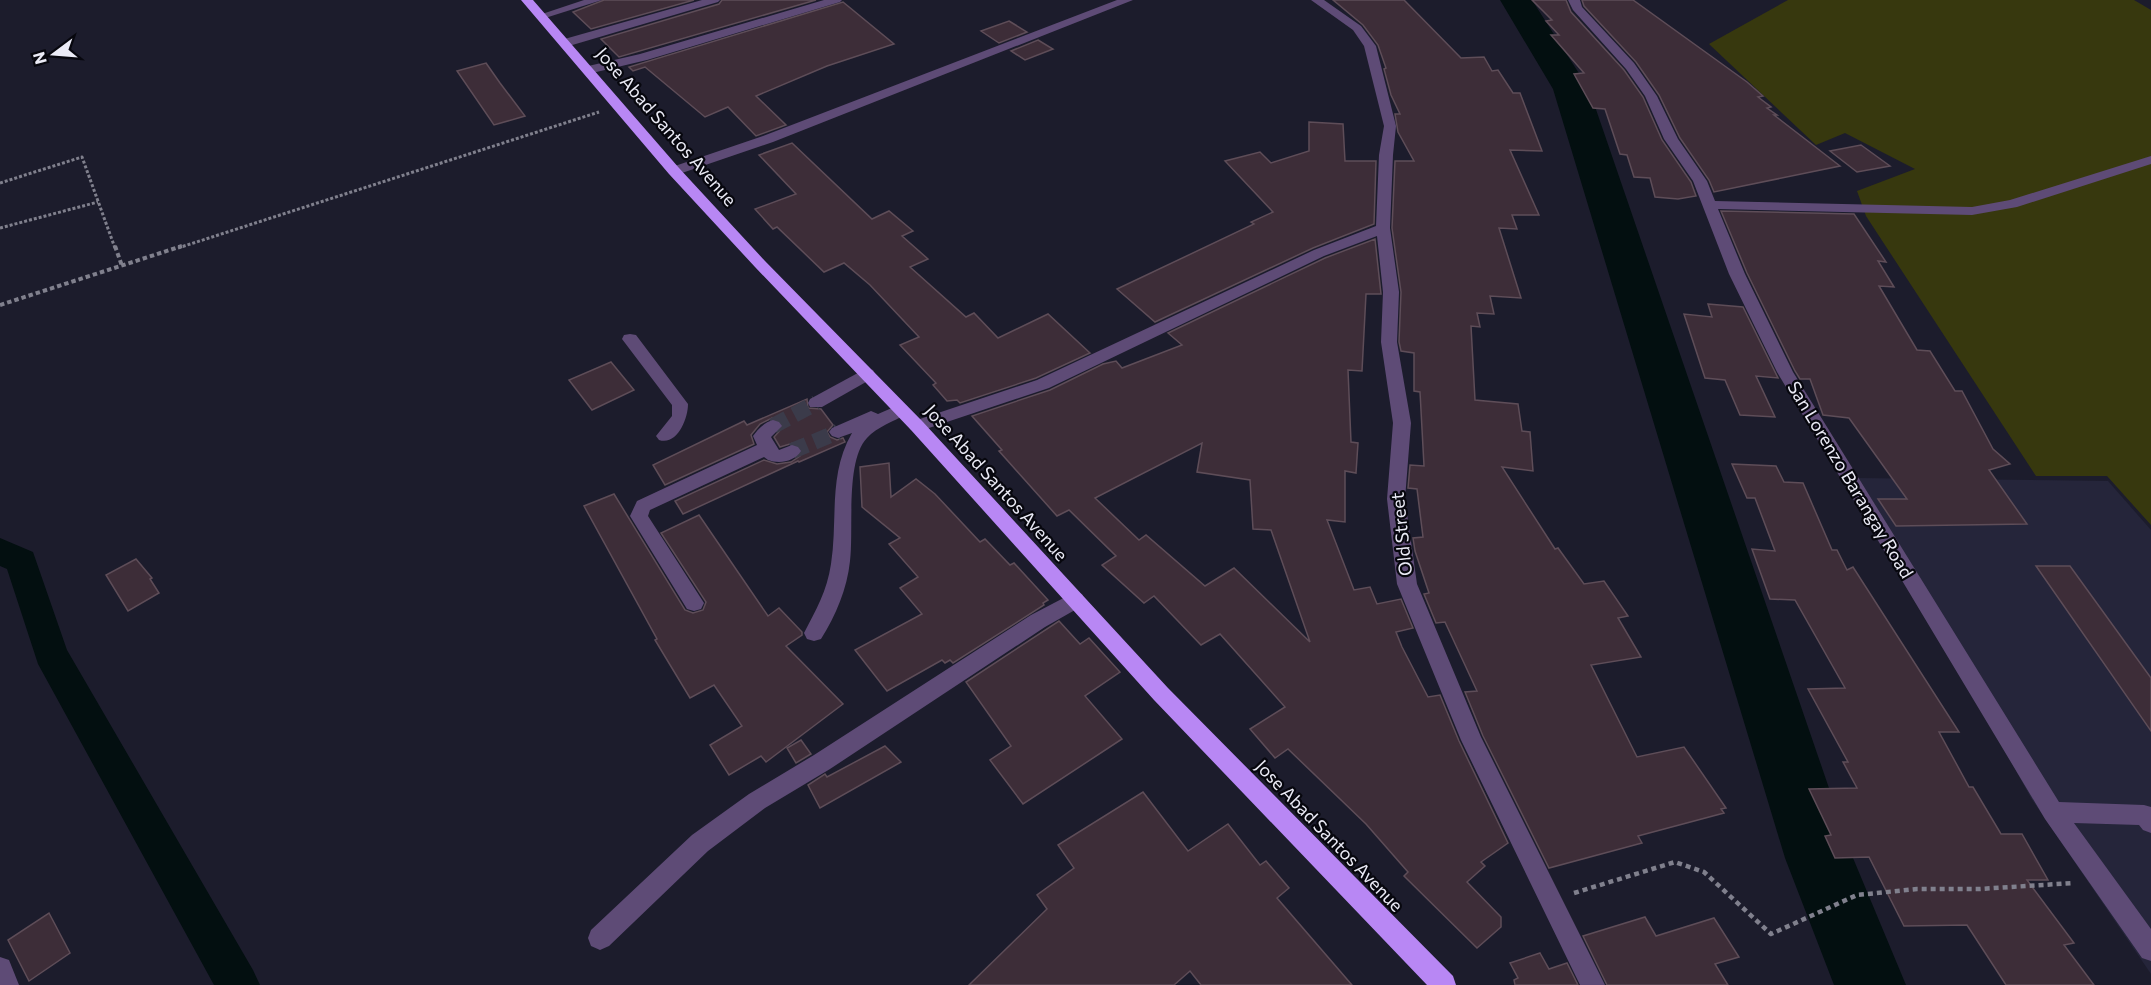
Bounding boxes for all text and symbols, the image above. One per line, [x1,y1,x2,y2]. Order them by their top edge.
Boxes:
north arrow [24,24,84,84]
street label: Jose Abad Santos Avenue [592,43,742,210]
text: N [28,50,50,67]
street label: San Lorenzo Barangay Road [1783,377,1918,582]
street label: Jose Abad Santos Avenue [921,400,1073,565]
street label: Old Street [1386,491,1416,577]
street label: Jose Abad Santos Avenue [1251,755,1408,916]

